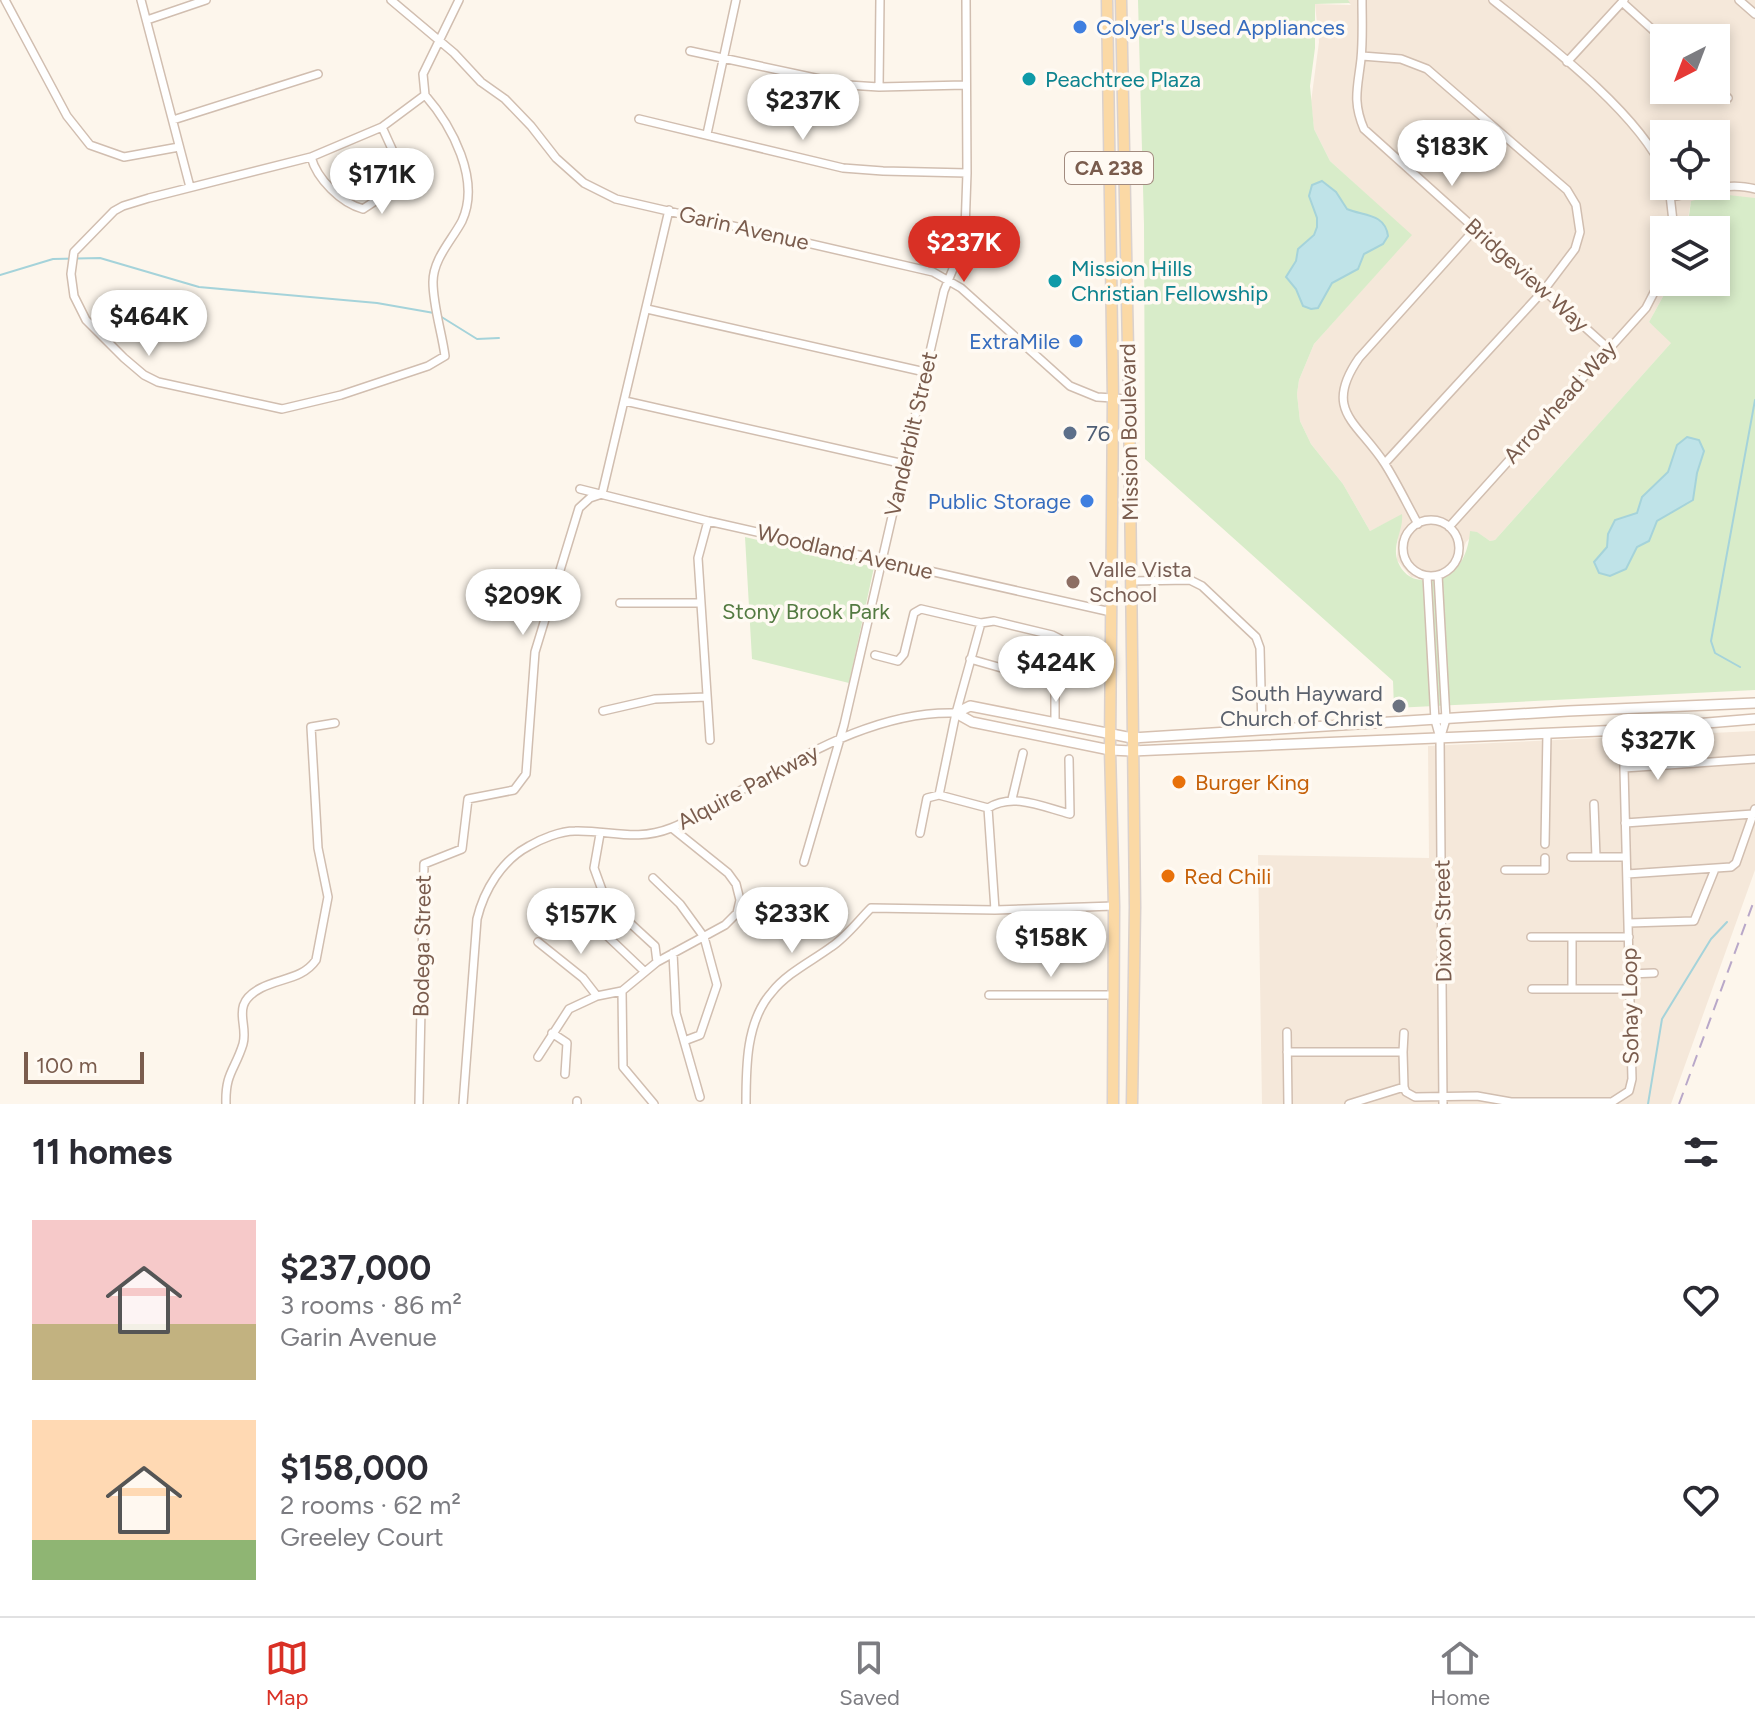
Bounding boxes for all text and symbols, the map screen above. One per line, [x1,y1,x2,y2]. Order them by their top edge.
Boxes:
place label: Colyer's Used Appliances [1096,14,1345,41]
marker: Colyer's Used Appliances [1071,18,1089,36]
north arrow [1650,24,1730,104]
map controls [1650,24,1730,296]
place label: Peachtree Plaza [1045,66,1201,93]
marker: Peachtree Plaza [1020,70,1038,88]
pin: $237K [747,74,859,142]
text: $237K [765,84,841,116]
pin: $183K [1396,120,1508,188]
button: locate [1650,120,1730,200]
text: $183K [1415,130,1489,162]
pin: $171K [326,148,438,216]
road number: CA 238 [1065,152,1153,184]
text: $171K [348,158,416,190]
street label: Garin Avenue [676,200,812,256]
street label: Bridgeview Way [1460,212,1595,338]
pin: $237K [908,216,1020,284]
button: layers [1650,216,1730,296]
text: $237K [926,226,1002,258]
place label: Mission Hills Christian Fellowship [1071,255,1268,307]
marker: Mission Hills Christian Fellowship [1046,272,1064,290]
pin: $464K [93,290,205,358]
text: $464K [109,300,189,332]
place label: ExtraMile [969,328,1060,355]
marker: ExtraMile [1067,332,1085,350]
street label: Arrowhead Way [1498,335,1623,469]
street label: Mission Boulevard [1114,343,1144,521]
street label: Vanderbilt Street [879,349,943,519]
place label: 76 [1086,420,1110,447]
marker: 76 [1061,424,1079,442]
place label: Public Storage [928,488,1071,515]
marker: Public Storage [1078,492,1096,510]
street label: Woodland Avenue [754,519,936,585]
place label: Valle Vista School [1089,556,1192,608]
pin: $209K [467,569,579,637]
marker: Valle Vista School [1064,573,1082,591]
text: $209K [484,579,562,611]
park label: Stony Brook Park [722,598,890,625]
pin: $424K [1000,636,1112,704]
text: $424K [1016,646,1096,678]
place label: South Hayward Church of Christ [1220,680,1383,732]
marker: South Hayward Church of Christ [1390,697,1408,715]
pin: $327K [1602,714,1714,782]
text: $327K [1620,724,1696,756]
street label: Alquire Parkway [673,738,824,836]
place label: Burger King [1195,769,1310,796]
marker: Burger King [1170,773,1188,791]
street label: Dixon Street [1428,859,1458,983]
place label: Red Chili [1184,863,1271,890]
marker: Red Chili [1159,867,1177,885]
street label: Bodega Street [407,875,437,1017]
pin: $233K [736,887,848,955]
pin: $157K [525,888,637,956]
text: $233K [754,897,830,929]
text: $157K [545,898,617,930]
pin: $158K [995,911,1107,979]
text: $158K [1014,921,1088,953]
street label: Sohay Loop [1615,947,1645,1065]
scale bar [24,1048,144,1084]
text: 100 m [36,1052,97,1079]
icon: filters [1679,1130,1723,1174]
text: 11 homes [32,1132,172,1173]
text: $237,000 [280,1248,431,1289]
icon: home [96,1252,192,1348]
icon: heart [1679,1278,1723,1322]
text: 3 rooms · 86 m² [280,1289,462,1321]
text: Garin Avenue [280,1321,437,1353]
text: $158,000 [280,1448,429,1489]
icon: home [96,1452,192,1548]
icon: heart [1679,1478,1723,1522]
text: 2 rooms · 62 m² [280,1489,461,1521]
text: Greeley Court [280,1521,444,1553]
tab: Map [265,1636,309,1711]
tab: Saved [839,1636,900,1711]
tab: Home [1430,1636,1490,1711]

